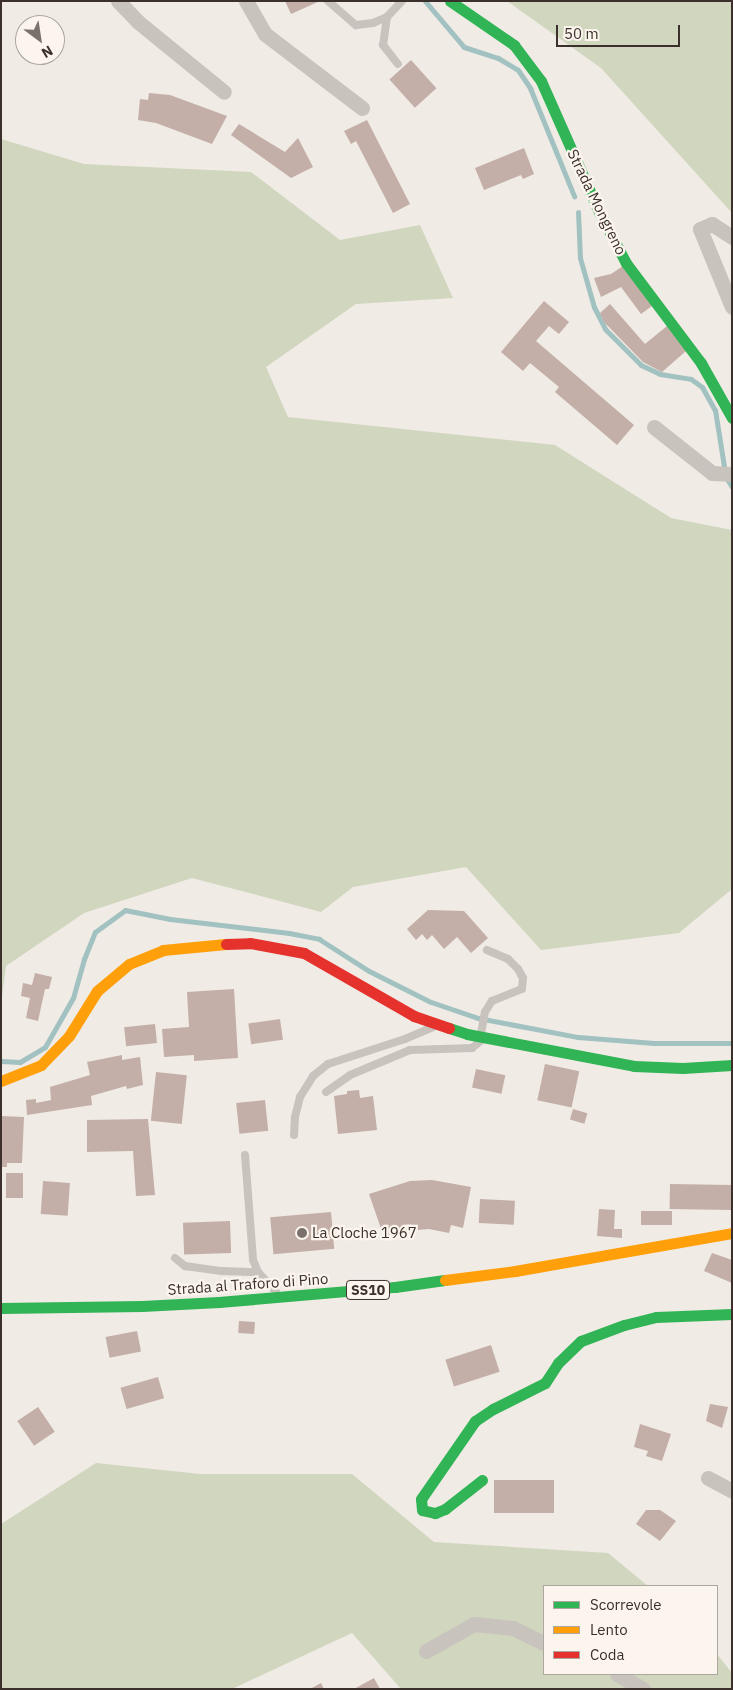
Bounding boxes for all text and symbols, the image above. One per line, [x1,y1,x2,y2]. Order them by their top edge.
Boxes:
north arrow [15,15,65,65]
scale bar [558,15,682,47]
text: 50 m [564,24,599,43]
text: N [38,42,56,62]
street label: Strada Mongreno [564,146,630,258]
place label: La Cloche 1967 [312,1224,417,1242]
marker: La Cloche 1967 [296,1227,308,1239]
street label: Strada al Traforo di Pino [167,1269,329,1299]
road number: SS10 [346,1278,390,1302]
legend [543,1585,718,1675]
text: Scorrevole [590,1595,662,1614]
text: Lento [590,1620,628,1639]
text: Coda [590,1645,624,1664]

